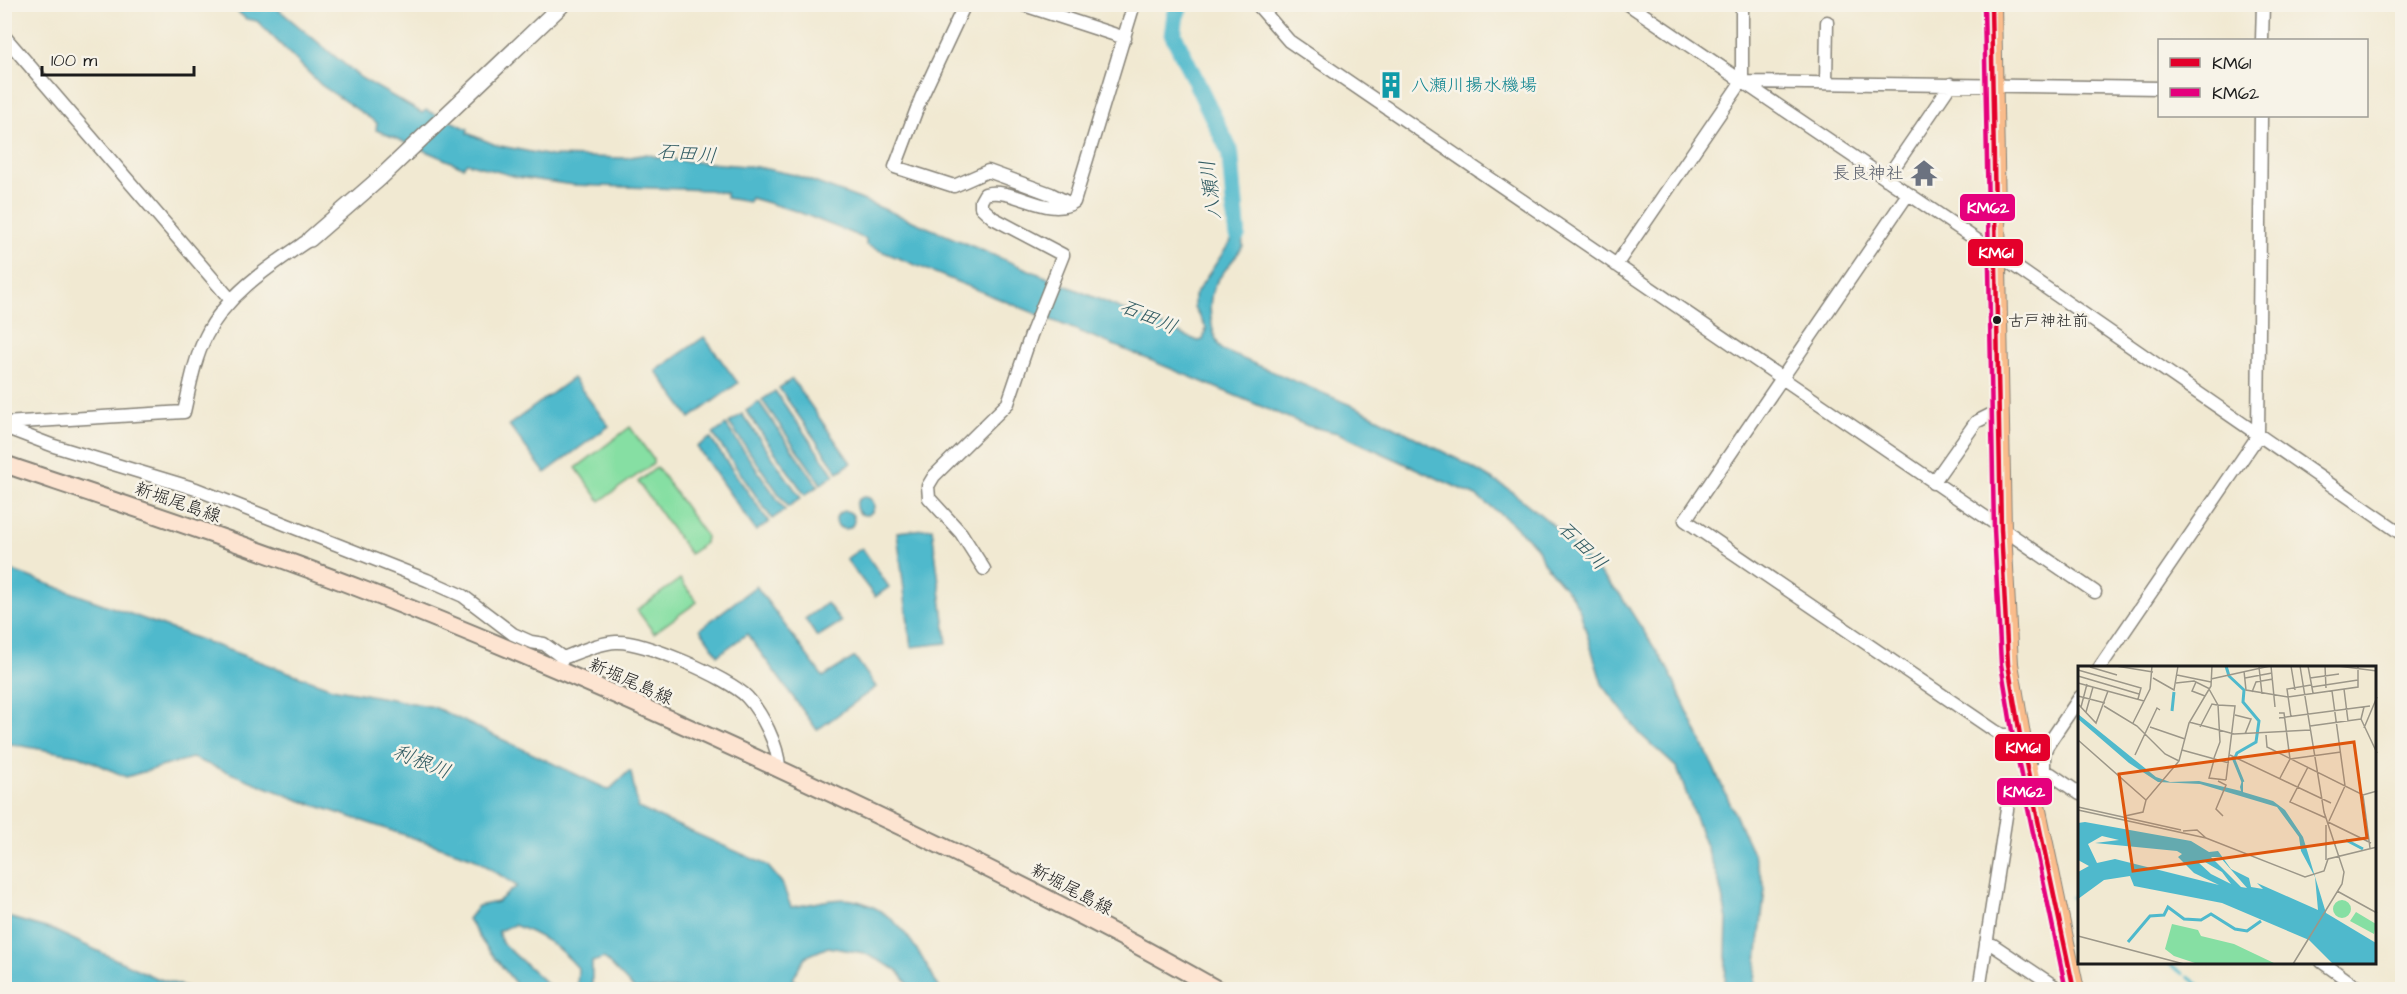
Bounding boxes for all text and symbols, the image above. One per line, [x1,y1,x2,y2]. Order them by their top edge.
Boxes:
scale bar [42,39,194,77]
legend [2158,39,2368,117]
text: 100 m [51,48,97,73]
text: KM61 [2212,51,2251,76]
building icon: 八瀬川揚水機場 [1376,70,1406,100]
place label: 八瀬川揚水機場 [1411,73,1537,98]
text: KM62 [2212,81,2260,106]
water label: 石田川 [656,137,718,171]
water label: 八瀬川 [1193,158,1229,221]
temple icon: 長良神社 [1909,158,1939,188]
place label: 長良神社 [1832,161,1904,186]
line badge: KM62 [1959,193,2016,222]
text: KM62 [1967,197,2010,219]
line badge: KM61 [1967,238,2024,267]
text: KM61 [1979,242,2014,264]
water label: 石田川 [1116,292,1182,342]
place label: 古戸神社前 [2008,310,2088,332]
marker: 古戸神社前 [1991,314,2003,326]
street label: 新堀尾島線 [131,476,224,529]
water label: 石田川 [1551,515,1613,577]
street label: 新堀尾島線 [585,652,677,711]
inset map [2078,666,2377,964]
line badge: KM61 [1994,733,2051,762]
text: KM61 [2006,737,2041,759]
water label: 利根川 [389,738,455,786]
line badge: KM62 [1996,777,2053,806]
text: KM62 [2003,781,2046,803]
street label: 新堀尾島線 [1026,857,1117,922]

